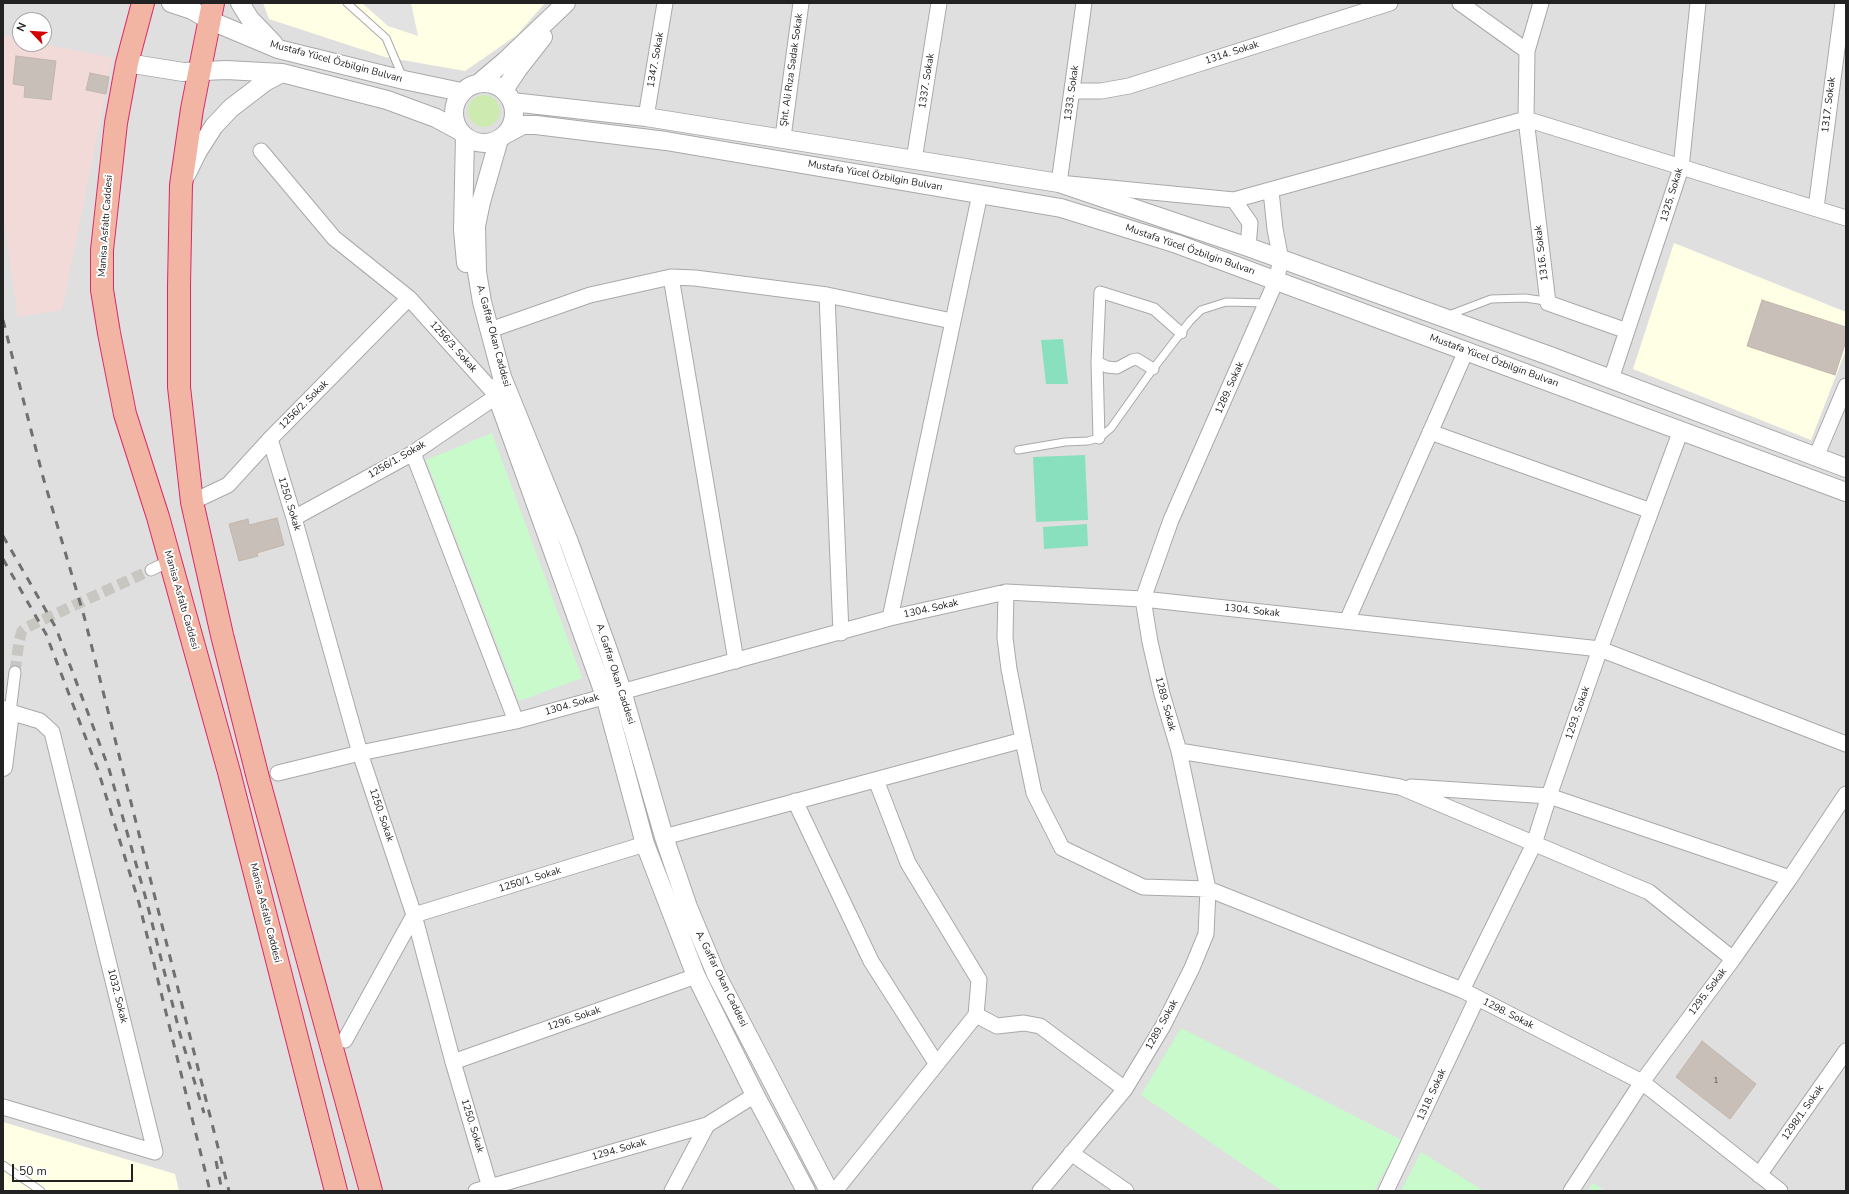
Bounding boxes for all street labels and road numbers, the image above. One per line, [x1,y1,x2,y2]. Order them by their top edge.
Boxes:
street label: Şht. Ali Rıza Sadak Sokak [778,13,806,127]
street label: 1347. Sokak [645,31,667,89]
street label: Mustafa Yücel Özbilgin Bulvarı [269,39,403,85]
street label: 1314. Sokak [1204,39,1260,67]
street label: 1337. Sokak [917,52,937,110]
street label: 1333. Sokak [1062,65,1082,121]
street label: 1317. Sokak [1820,77,1838,133]
street label: Mustafa Yücel Özbilgin Bulvarı [807,158,943,194]
street label: 1325. Sokak [1658,167,1686,223]
street label: Manisa Asfaltı Caddesi [96,175,116,277]
street label: Mustafa Yücel Özbilgin Bulvarı [1124,222,1256,278]
street label: 1316. Sokak [1533,225,1551,281]
street label: A. Gaffar Okan Caddesi [474,284,512,388]
street label: 1256/3. Sokak [427,319,479,375]
street label: Mustafa Yücel Özbilgin Bulvarı [1428,332,1560,390]
street label: 1289. Sokak [1213,360,1247,416]
street label: 1256/2. Sokak [277,378,331,432]
street label: 1256/1. Sokak [366,439,428,481]
street label: 1250. Sokak [275,476,303,532]
street label: Manisa Asfaltı Caddesi [161,549,201,651]
street label: 1304. Sokak [902,597,960,621]
street label: 1304. Sokak [1224,602,1280,620]
street label: A. Gaffar Okan Caddesi [593,622,637,726]
street label: 1289. Sokak [1152,675,1178,733]
street label: 1293. Sokak [1563,685,1593,741]
street label: 1304. Sokak [544,692,600,718]
street label: 1250. Sokak [366,787,396,843]
street label: Manisa Asfaltı Caddesi [247,862,283,964]
street label: 1250/1. Sokak [497,865,563,895]
street label: A. Gaffar Okan Caddesi [693,929,749,1029]
street label: 1295. Sokak [1686,966,1730,1018]
street label: 1032. Sokak [104,967,130,1025]
street label: 1298. Sokak [1480,996,1536,1032]
street label: 1289. Sokak [1143,998,1181,1052]
street label: 1296. Sokak [546,1004,602,1034]
street label: 1318. Sokak [1415,1067,1449,1123]
street label: 1298/1. Sokak [1780,1083,1826,1143]
street label: 1250. Sokak [458,1098,486,1154]
street label: 1294. Sokak [591,1137,647,1163]

